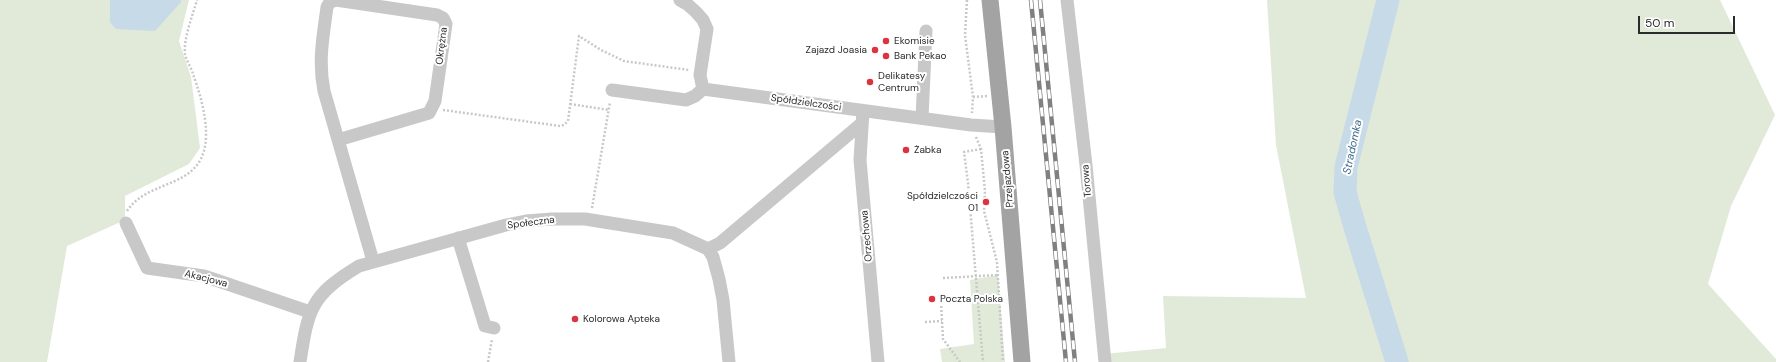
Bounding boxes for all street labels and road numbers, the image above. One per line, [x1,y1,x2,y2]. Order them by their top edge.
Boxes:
street label: Okrężna [434,27,450,65]
street label: Spółdzielczości [770,92,842,114]
street label: Przejazdowa [1000,150,1016,208]
street label: Torowa [1080,164,1094,198]
street label: Orzechowa [859,210,875,262]
street label: Społeczna [507,214,555,232]
street label: Akacjowa [183,268,229,290]

